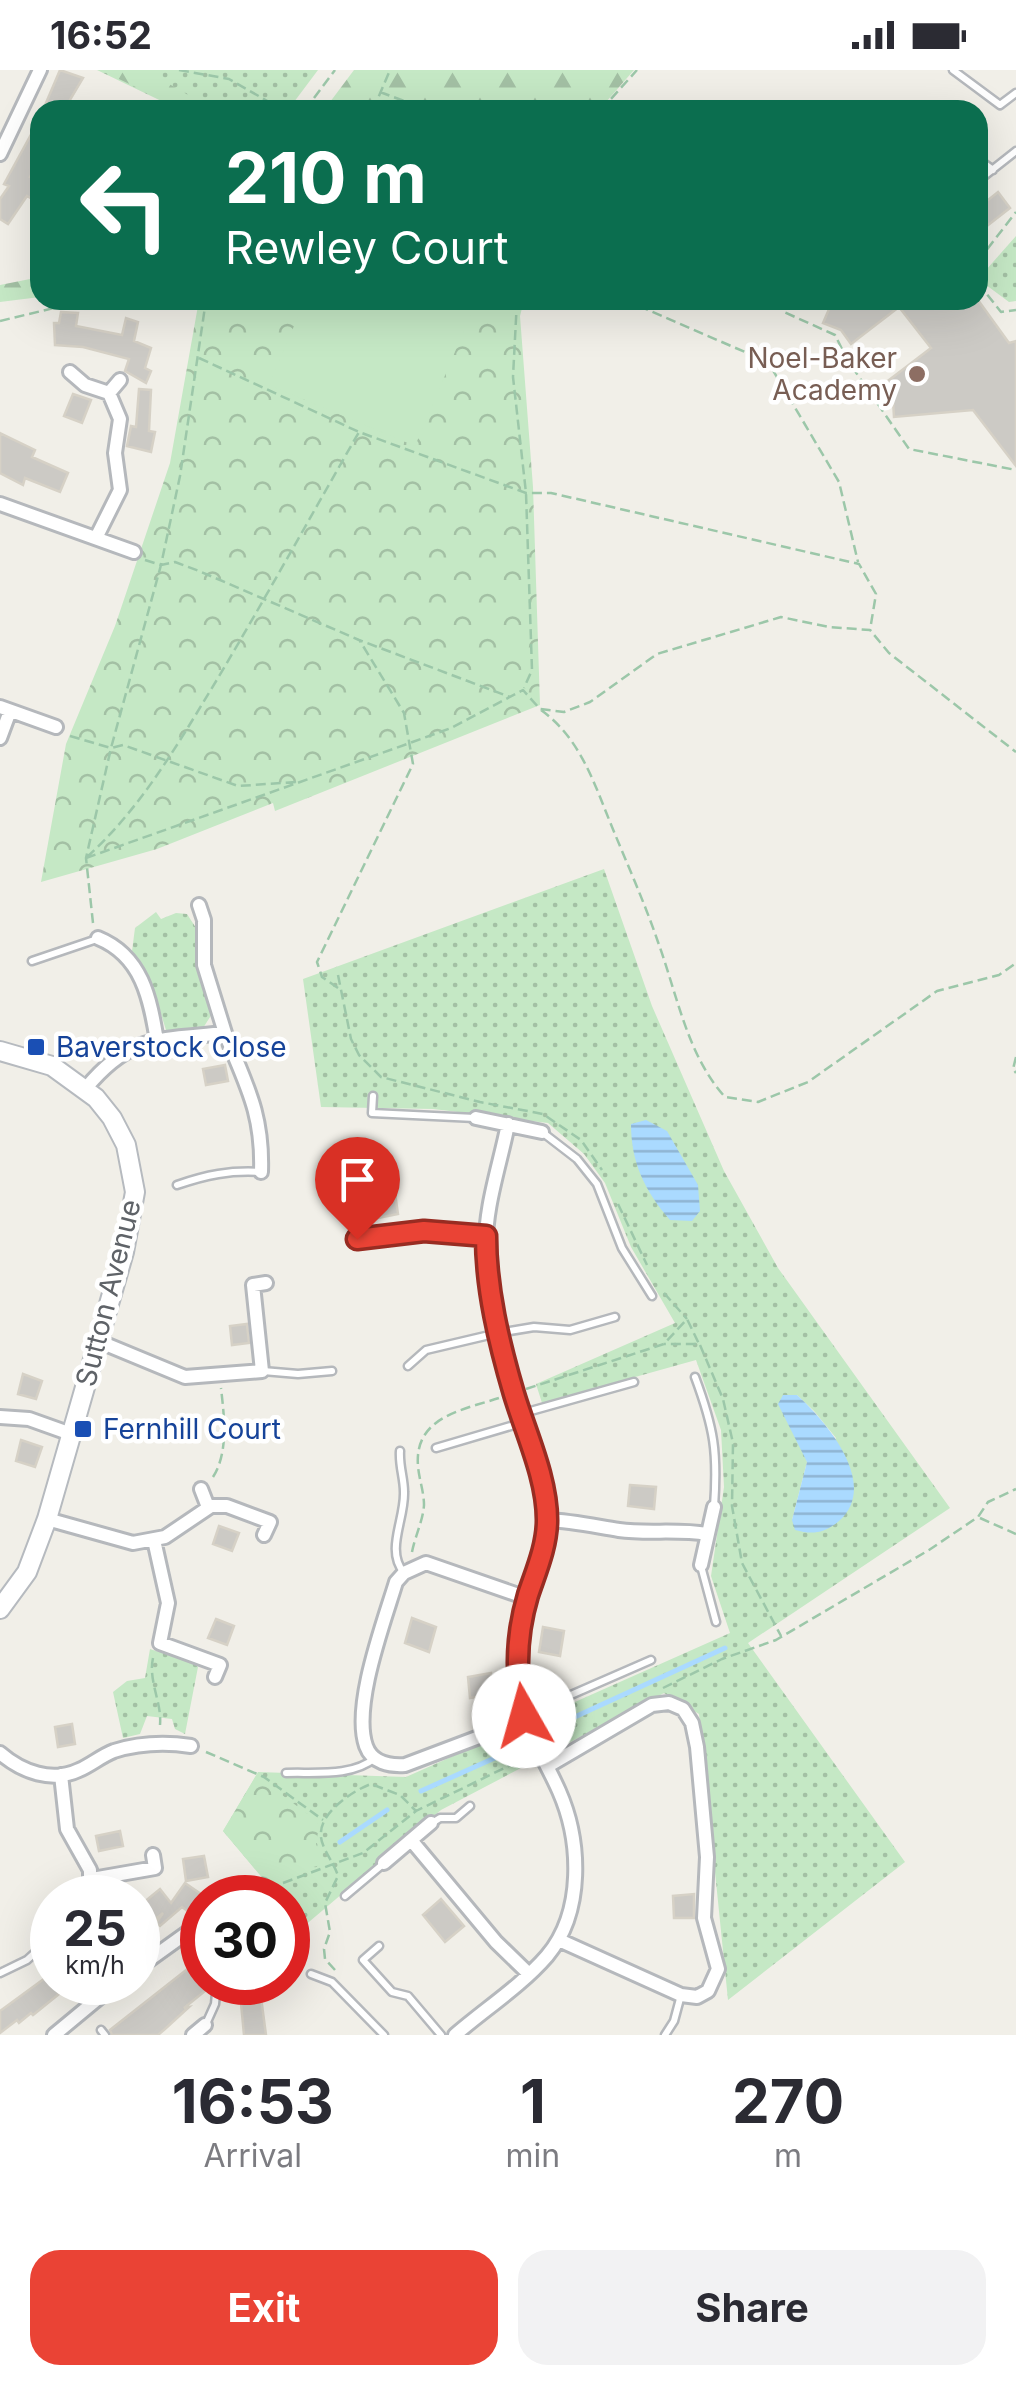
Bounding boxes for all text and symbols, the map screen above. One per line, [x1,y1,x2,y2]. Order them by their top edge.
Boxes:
text: 16:52 [50,12,152,58]
text: 210 m [225,135,427,220]
icon: left [60,140,190,270]
text: Rewley Court [225,220,509,275]
place label: Noel-Baker Academy [747,341,897,407]
marker: Noel-Baker Academy [906,363,928,385]
place label: Baverstock Close [56,1030,287,1064]
marker: Baverstock Close [25,1036,47,1058]
pin [315,1137,400,1240]
icon: arrive [330,1152,385,1207]
street label: Sutton Avenue [68,1196,148,1390]
place label: Fernhill Court [103,1412,281,1446]
marker: Fernhill Court [72,1418,94,1440]
position arrow [472,1664,576,1768]
speed limit sign: 30 [180,1875,310,2005]
text: 25 [63,1898,127,1958]
text: km/h [65,1950,125,1980]
text: 16:53 [172,2065,334,2137]
text: 1 [520,2065,546,2137]
text: 270 [732,2065,844,2137]
text: Arrival [204,2136,302,2175]
text: min [506,2136,560,2175]
text: m [774,2136,802,2175]
button: Exit [30,2250,498,2365]
button: Share [518,2250,986,2365]

